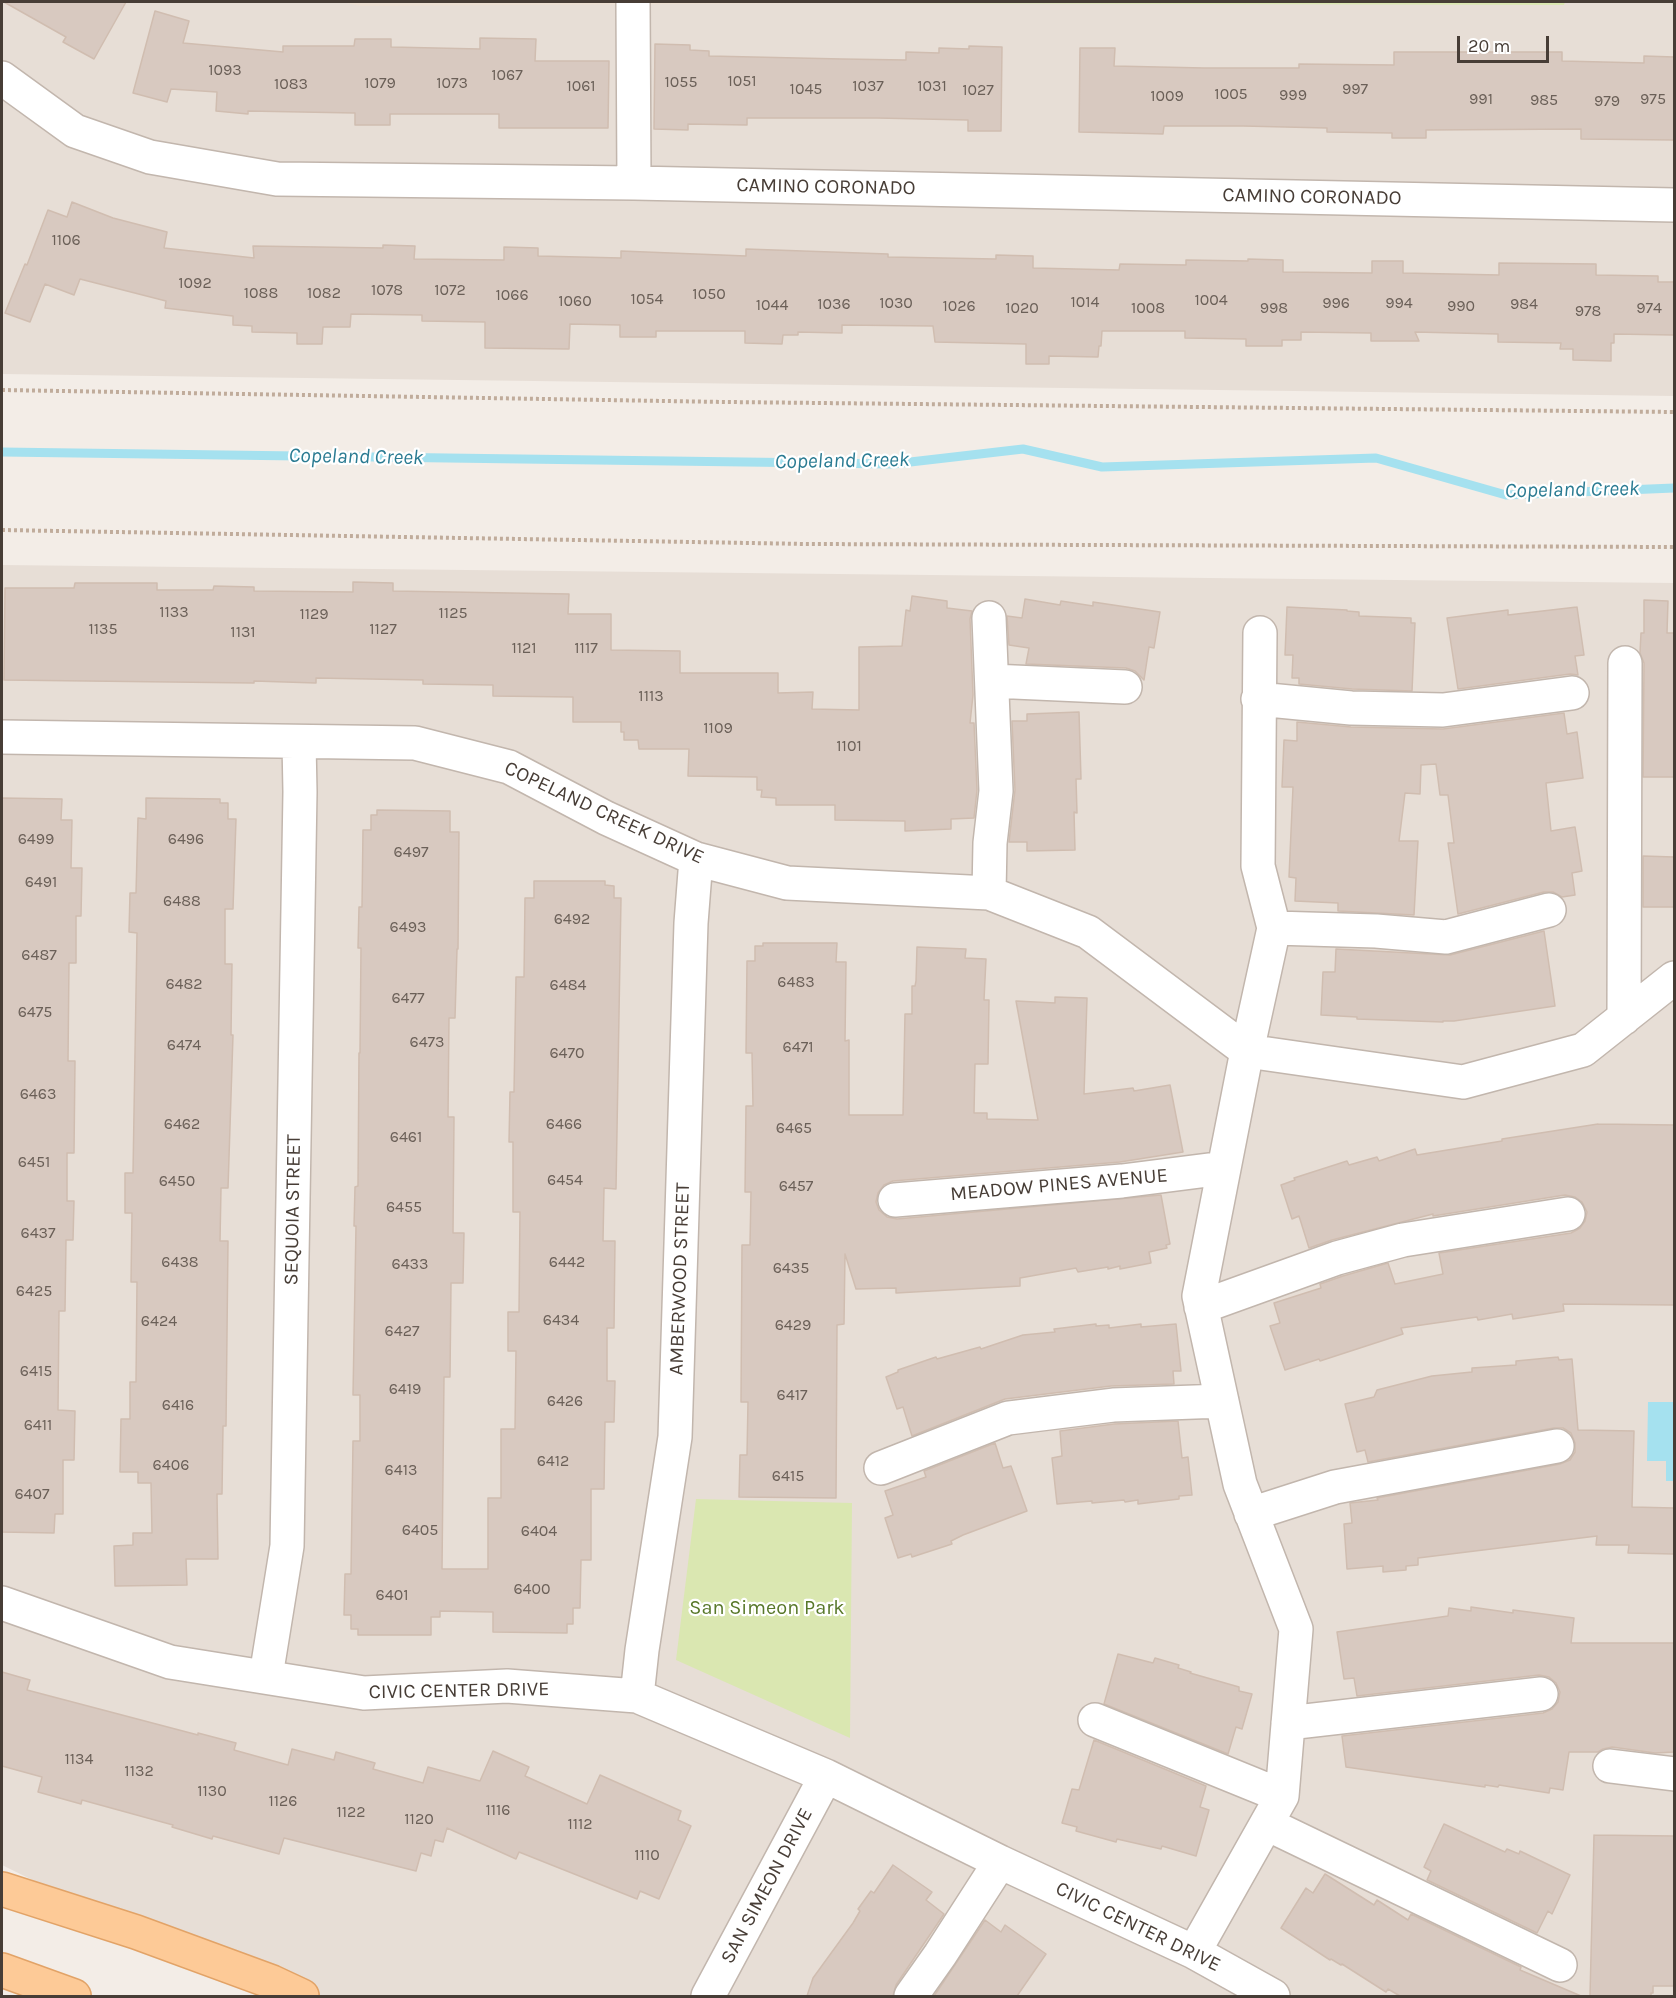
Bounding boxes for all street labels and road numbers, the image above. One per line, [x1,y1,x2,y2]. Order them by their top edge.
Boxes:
street label: CAMINO CORONADO [736,173,916,201]
street label: CAMINO CORONADO [1222,183,1402,211]
street label: COPELAND CREEK DRIVE [500,756,708,870]
street label: SEQUOIA STREET [280,1134,306,1286]
street label: MEADOW PINES AVENUE [949,1164,1169,1206]
street label: AMBERWOOD STREET [665,1182,695,1376]
street label: CIVIC CENTER DRIVE [368,1677,550,1705]
street label: SAN SIMEON DRIVE [716,1804,818,1968]
street label: CIVIC CENTER DRIVE [1052,1877,1224,1977]

